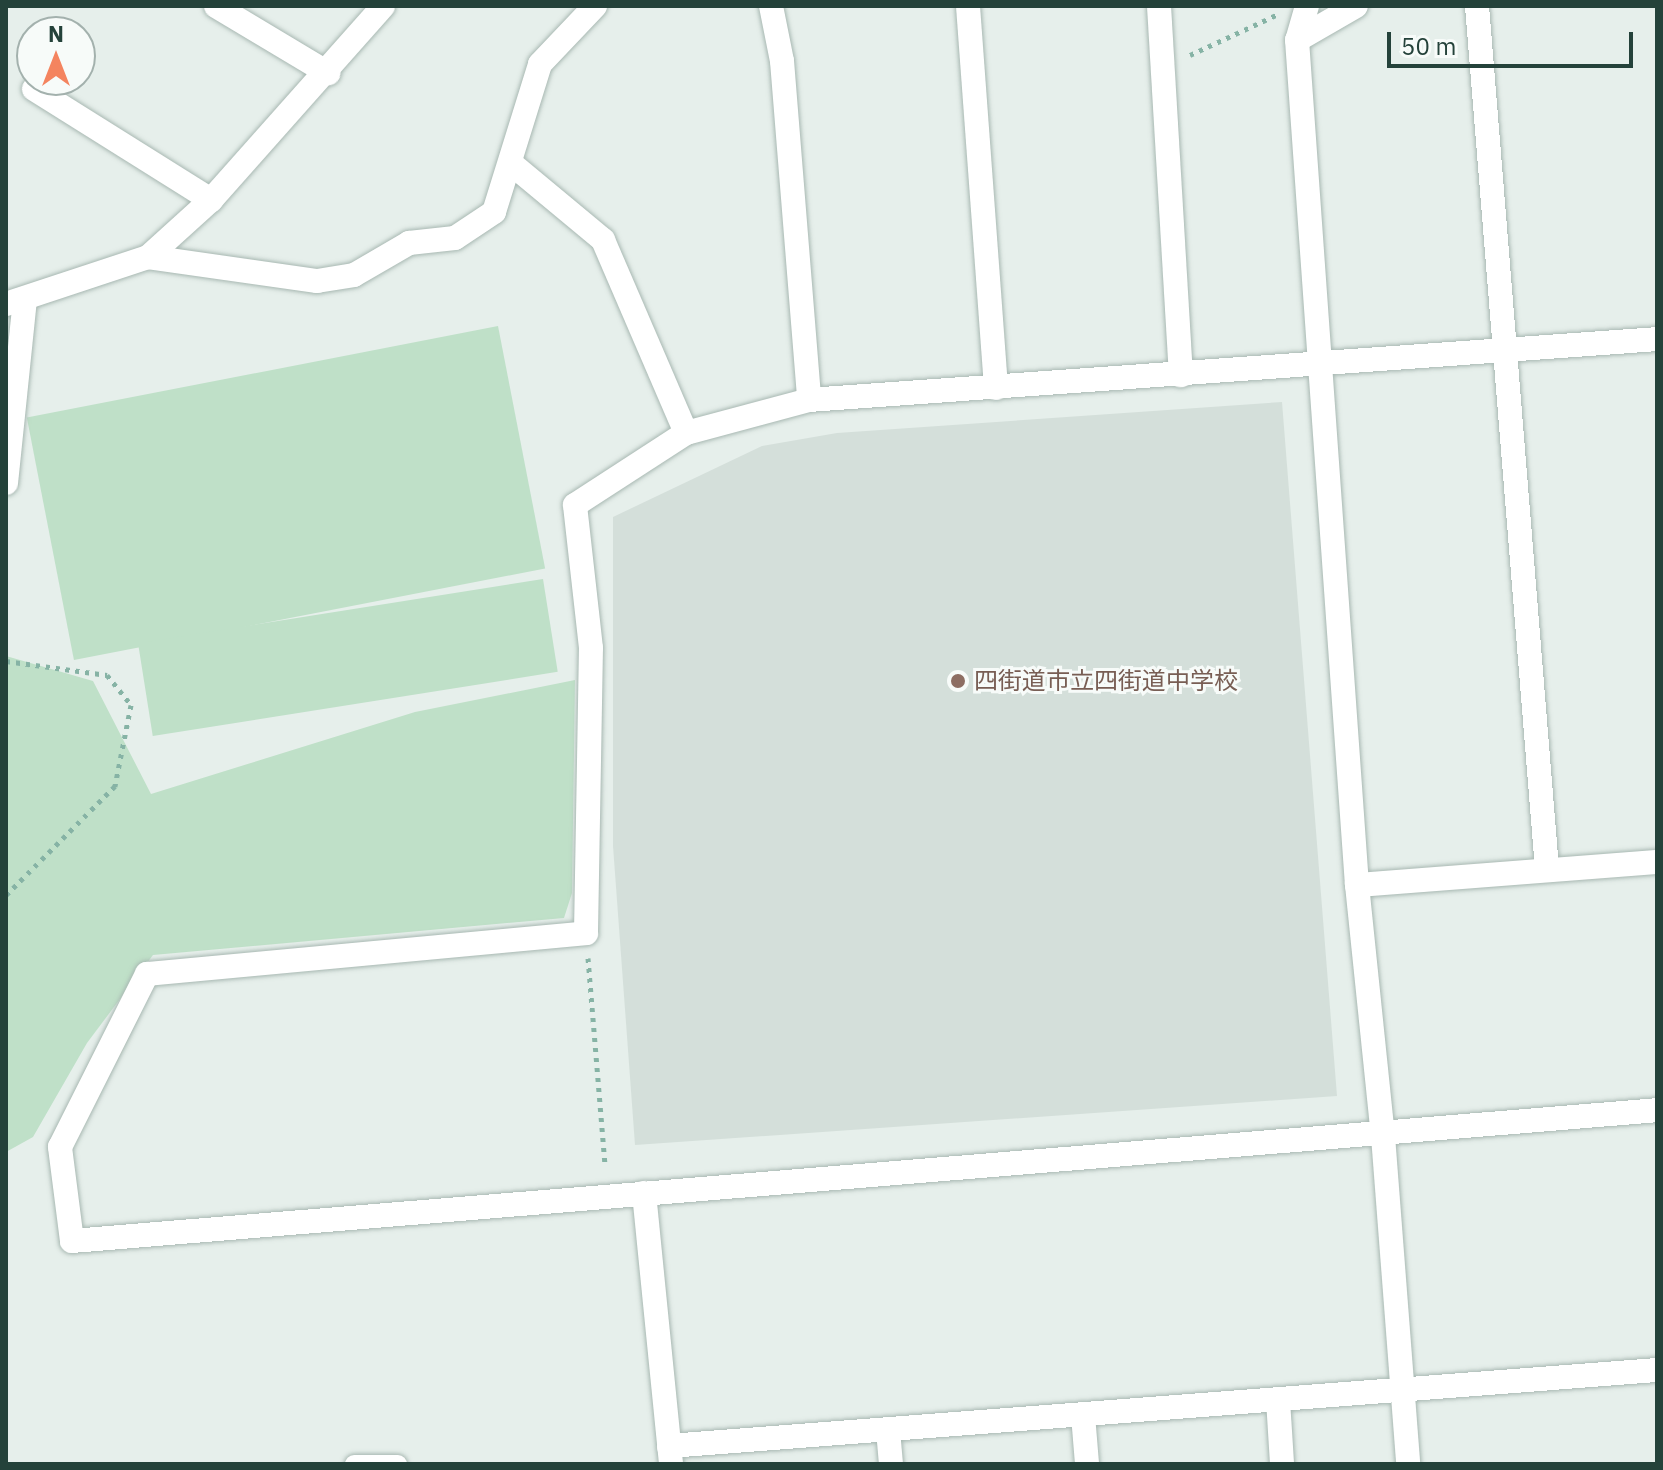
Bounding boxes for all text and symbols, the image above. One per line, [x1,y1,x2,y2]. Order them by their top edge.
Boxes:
north arrow [16,16,96,96]
scale bar [1391,16,1637,66]
text: N [48,19,64,48]
text: 50 m [1401,30,1456,62]
place label: 四街道市立四街道中学校 [974,667,1238,695]
marker: 四街道市立四街道中学校 [949,672,967,690]

